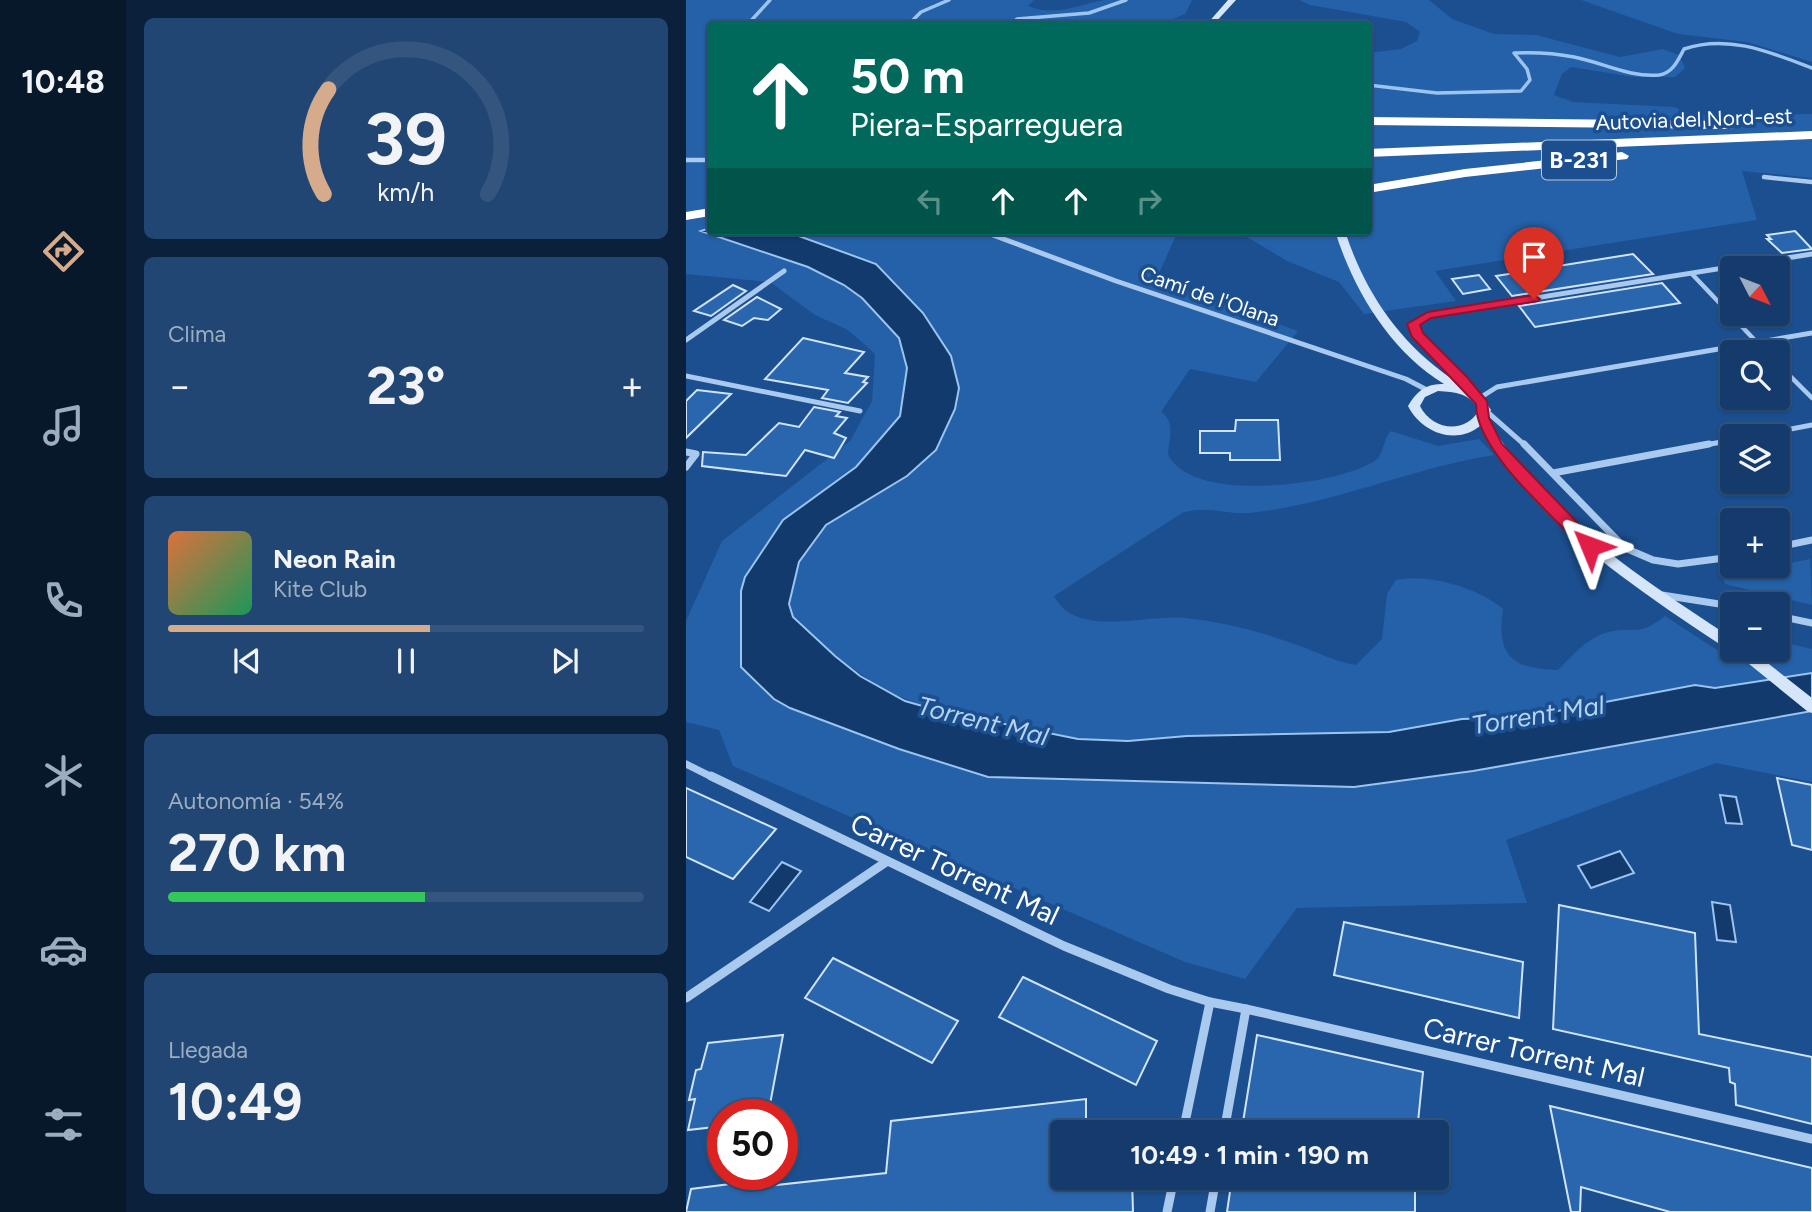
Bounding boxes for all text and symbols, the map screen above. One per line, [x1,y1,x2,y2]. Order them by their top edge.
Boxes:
text: 50 m [850,46,965,105]
icon: ahead [735,49,826,140]
text: 10:48 [21,63,105,101]
text: 39 [365,96,447,183]
street label: Autovia del Nord-est [1595,103,1793,135]
text: Piera-Esparreguera [850,106,1123,144]
road number: B-231 [1542,140,1616,180]
text: km/h [377,177,435,207]
icon: left [911,182,949,220]
icon: ahead [984,182,1022,220]
icon: ahead [1057,182,1095,220]
icon: right [1130,182,1168,220]
icon: directions [39,227,88,276]
pin [1504,227,1564,299]
icon: arrive [1515,238,1553,276]
north arrow [1720,256,1790,326]
map controls [1720,256,1790,662]
street label: Camí de l'Olana [1137,260,1283,332]
text: Clima [168,320,226,348]
button: search [1720,340,1790,410]
text: 23° [367,355,445,417]
text: − [168,363,192,409]
text: + [620,363,644,409]
icon: music [39,401,88,450]
button: layers [1720,424,1790,494]
button: + [1720,508,1790,578]
position arrow [1553,509,1627,583]
text: Neon Rain [273,543,396,575]
text: Kite Club [273,575,367,603]
icon: phone [39,576,88,625]
button: − [1720,592,1790,662]
icon: previous [228,642,266,680]
icon: pause [387,642,425,680]
icon: next [546,642,584,680]
water label: Torrent Mal [914,689,1052,753]
water label: Torrent Mal [1469,689,1607,741]
icon: climate [39,751,88,800]
text: Autonomía · 54% [168,787,344,815]
street label: Carrer Torrent Mal [845,806,1065,932]
text: 270 km [168,822,346,884]
icon: car [39,925,88,974]
street label: Carrer Torrent Mal [1420,1010,1648,1094]
text: Llegada [168,1036,248,1064]
text: 10:49 [168,1071,302,1133]
speed limit sign: 50 [707,1099,798,1190]
icon: filters [39,1100,88,1149]
text: 10:49 · 1 min · 190 m [1130,1139,1369,1171]

